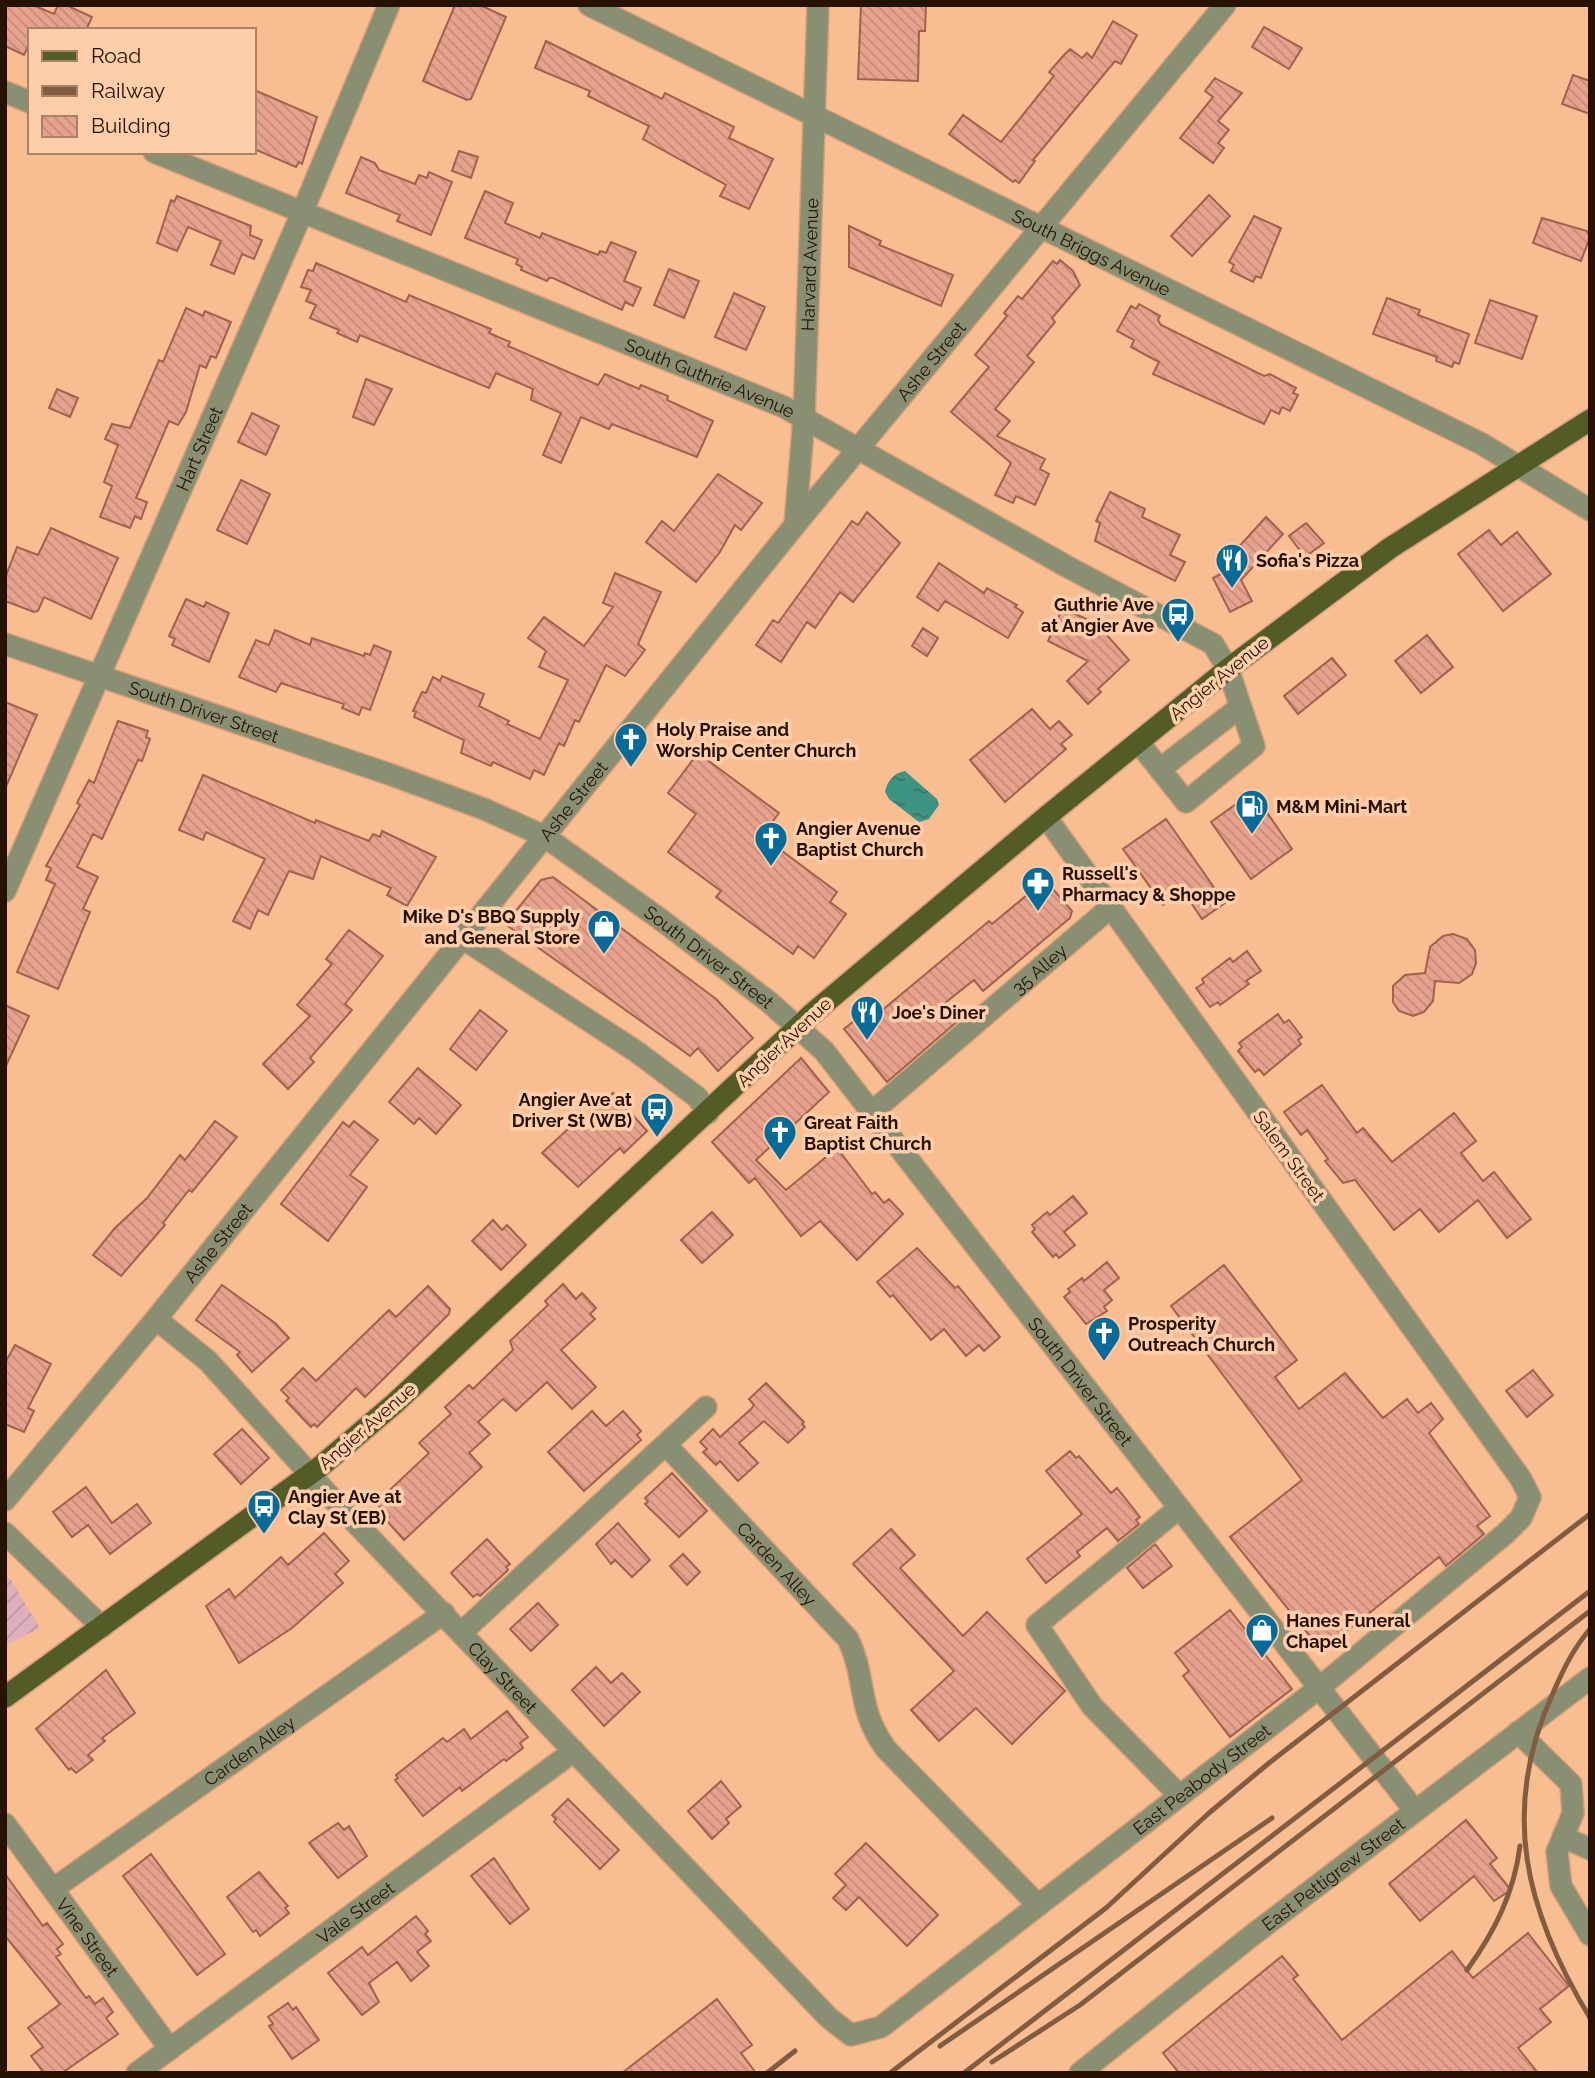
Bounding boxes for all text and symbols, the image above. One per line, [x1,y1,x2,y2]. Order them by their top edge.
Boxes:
legend [28,28,256,154]
text: Road [91,43,141,68]
text: Railway [91,78,165,103]
text: Building [91,113,171,138]
street label: Harvard Avenue [796,197,822,331]
street label: South Briggs Avenue [1009,204,1175,300]
street label: Ashe Street [892,317,970,405]
street label: South Guthrie Avenue [622,333,799,422]
street label: Hart Street [171,403,226,494]
restaurant icon: Sofia's Pizza [1213,541,1251,590]
place label: Sofia's Pizza [1256,550,1359,571]
place label: Guthrie Ave at Angier Ave [1041,594,1154,636]
bus stop icon: Guthrie Ave at Angier Ave [1159,595,1197,644]
street label: Angier Avenue [1165,631,1273,724]
street label: South Driver Street [126,676,282,746]
place label: Holy Praise and Worship Center Church [656,719,856,761]
church icon: Holy Praise and Worship Center Church [612,720,650,769]
street label: Ashe Street [535,757,611,845]
fuel station icon: M&M Mini-Mart [1233,787,1271,836]
place label: M&M Mini-Mart [1276,796,1407,817]
place label: Angier Avenue Baptist Church [796,818,924,860]
church icon: Angier Avenue Baptist Church [752,819,790,868]
place label: Russell's Pharmacy & Shoppe [1062,863,1236,905]
pharmacy icon: Russell's Pharmacy & Shoppe [1019,864,1057,913]
street label: South Driver Street [640,901,779,1012]
place label: Mike D's BBQ Supply and General Store [403,906,580,948]
shop icon: Mike D's BBQ Supply and General Store [585,907,623,956]
street label: 35 Alley [1007,939,1071,998]
street label: Angier Avenue [732,993,836,1091]
restaurant icon: Joe's Diner [848,993,886,1042]
place label: Joe's Diner [892,1002,985,1023]
place label: Angier Ave at Driver St (WB) [512,1089,632,1131]
bus stop icon: Angier Ave at Driver St (WB) [638,1090,676,1139]
street label: Salem Street [1249,1106,1329,1206]
place label: Great Faith Baptist Church [804,1112,932,1154]
church icon: Great Faith Baptist Church [761,1113,799,1162]
street label: Ashe Street [179,1198,256,1287]
street label: South Driver Street [1024,1313,1137,1450]
place label: Prosperity Outreach Church [1128,1313,1275,1355]
church icon: Prosperity Outreach Church [1085,1314,1123,1363]
street label: Angier Avenue [314,1378,420,1474]
place label: Angier Ave at Clay St (EB) [288,1486,402,1528]
bus stop icon: Angier Ave at Clay St (EB) [245,1487,283,1536]
street label: Carden Alley [733,1517,821,1610]
place label: Hanes Funeral Chapel [1286,1610,1410,1652]
shop icon: Hanes Funeral Chapel [1243,1611,1281,1660]
street label: Clay Street [464,1637,542,1717]
street label: Carden Alley [199,1711,299,1790]
street label: East Peabody Street [1128,1719,1274,1839]
street label: East Pettigrew Street [1257,1813,1408,1935]
street label: Vale Street [312,1877,398,1948]
street label: Vine Street [52,1894,123,1980]

